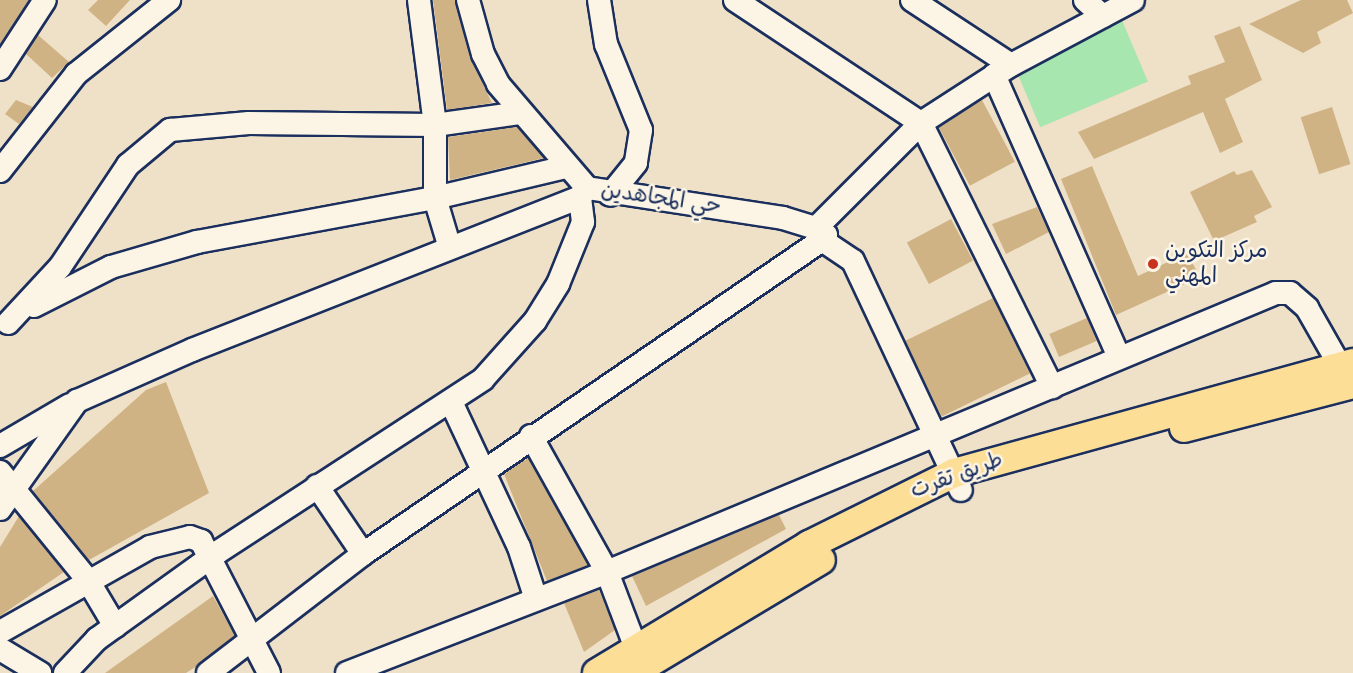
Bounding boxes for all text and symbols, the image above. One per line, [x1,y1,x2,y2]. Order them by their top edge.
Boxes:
street label: حي المجاهدين [599,177,723,221]
place label: مركز التكوين المهني [1165,238,1267,290]
marker: مركز التكوين المهني [1146,257,1160,271]
street label: طريق تقرت [907,447,1007,505]

